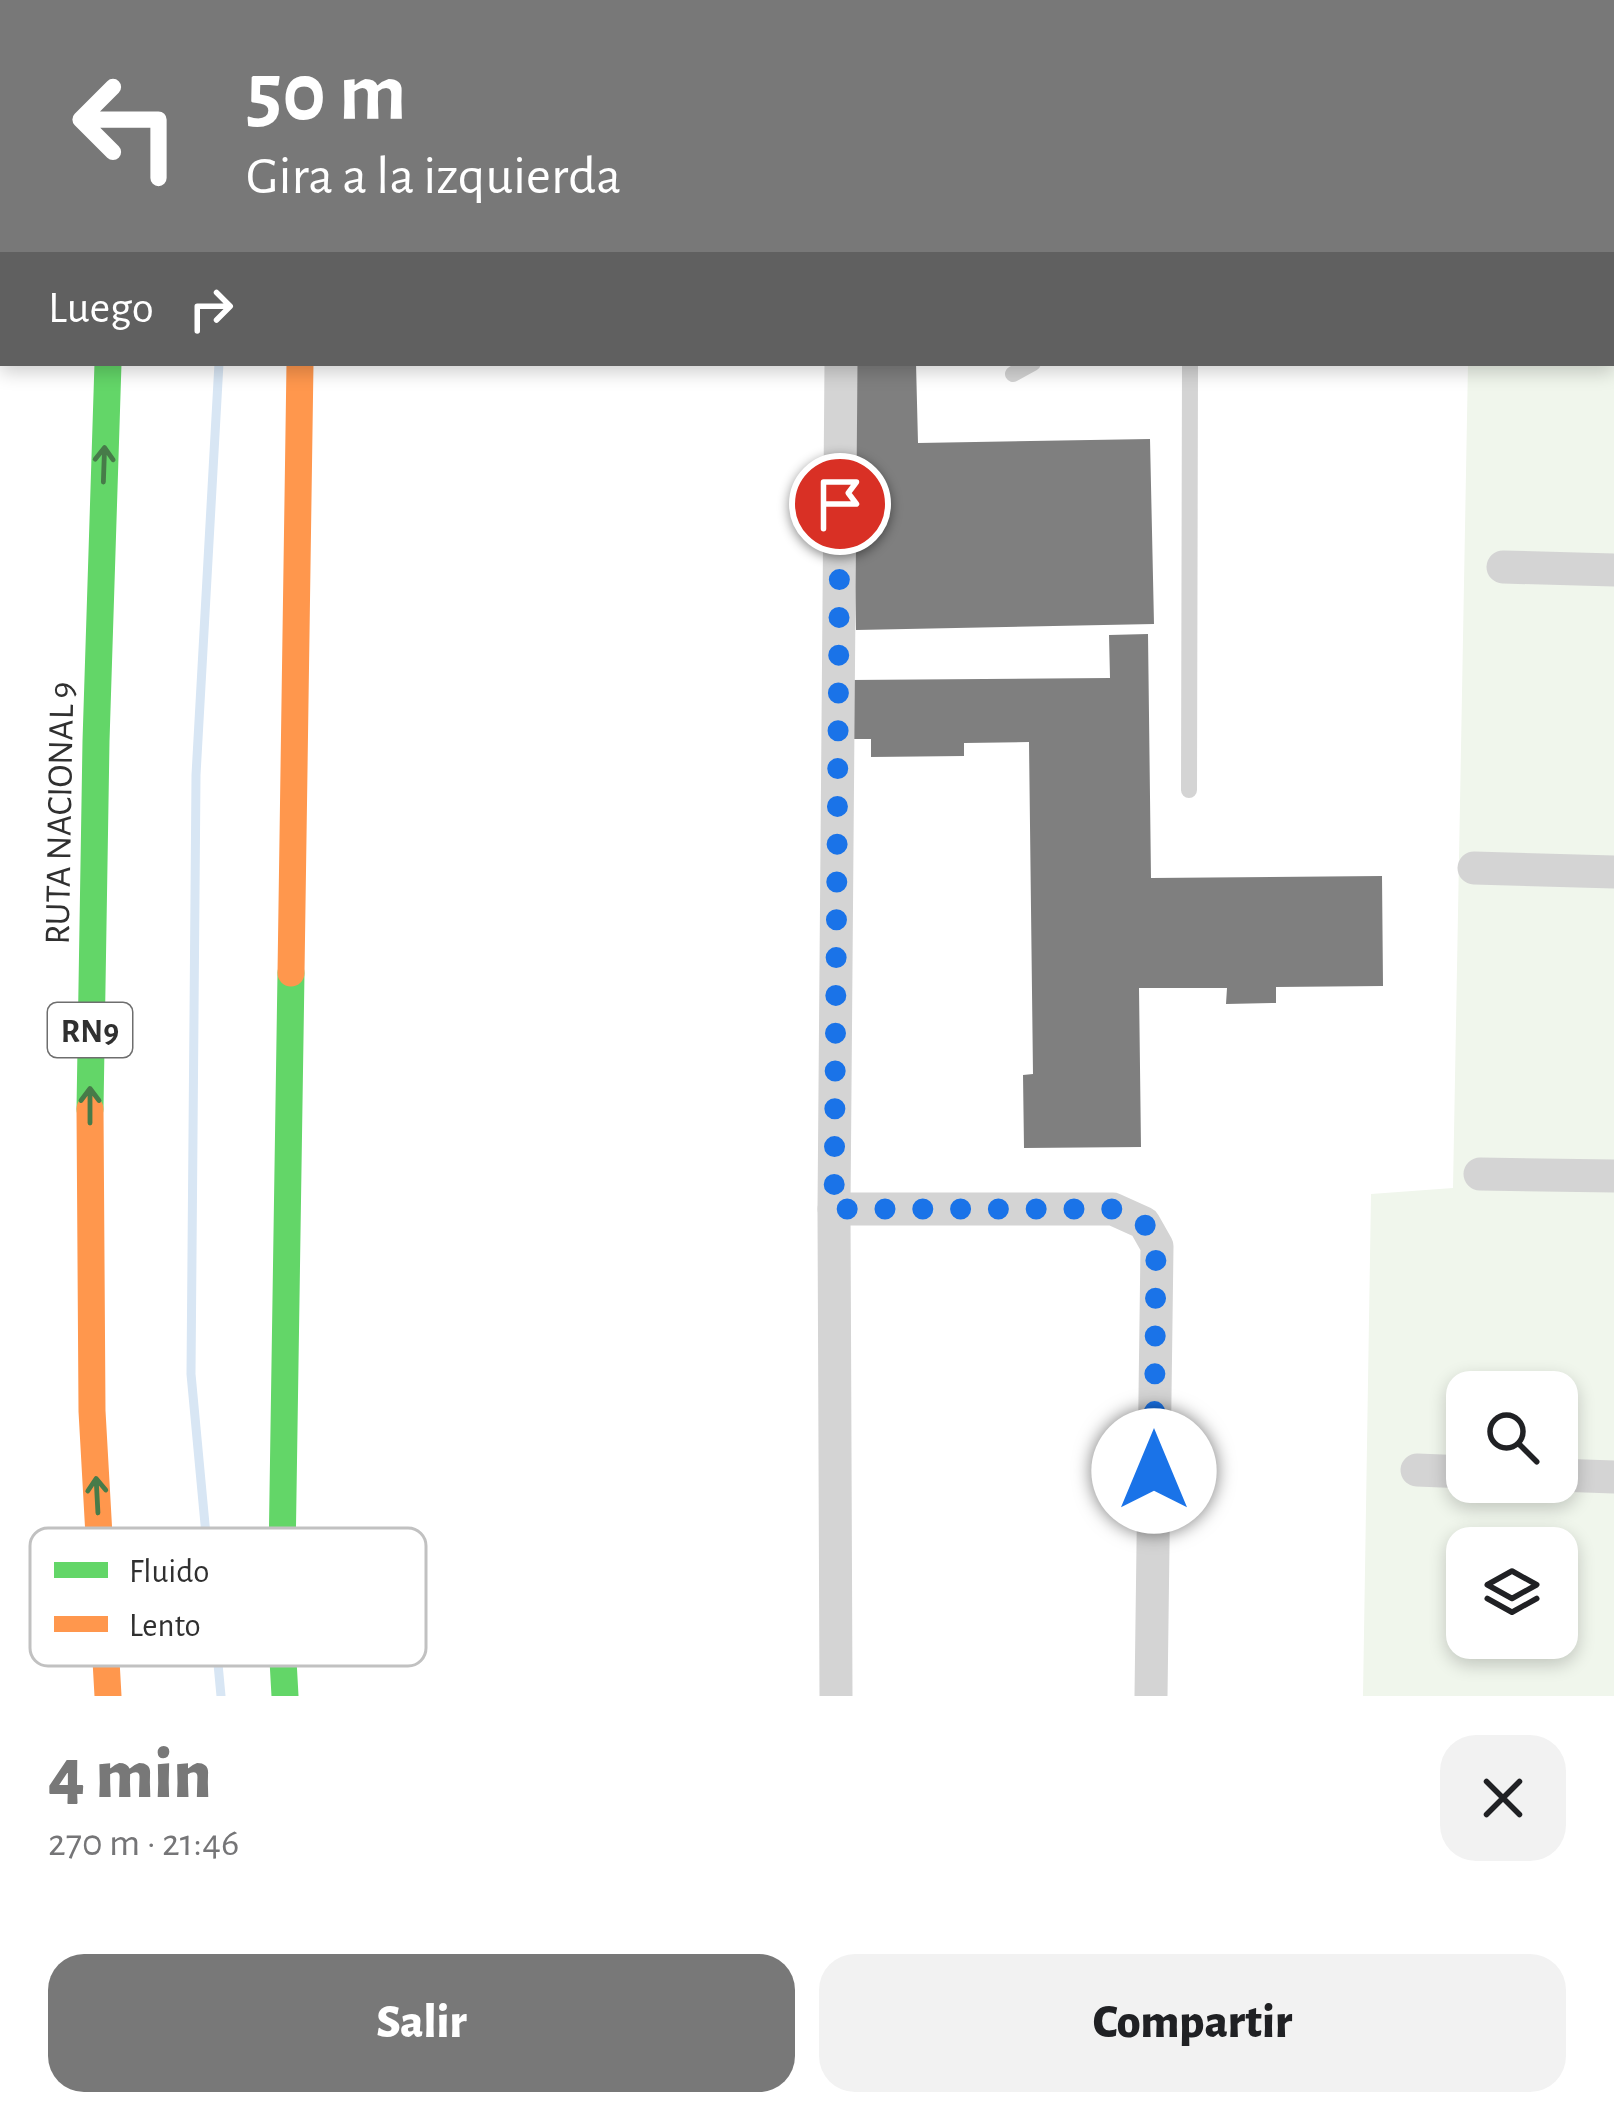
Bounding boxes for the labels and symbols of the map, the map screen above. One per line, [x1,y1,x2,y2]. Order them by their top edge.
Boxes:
one-way arrow [93,445,116,484]
pin [789,453,891,555]
street label: RUTA NACIONAL 9 [40,681,80,945]
road number: RN9 [48,1003,132,1057]
one-way arrow [79,1086,101,1125]
position arrow [1091,1408,1217,1534]
one-way arrow [85,1476,108,1515]
legend [30,1528,426,1666]
text: Fluido [129,1556,210,1589]
text: Lento [129,1610,201,1643]

